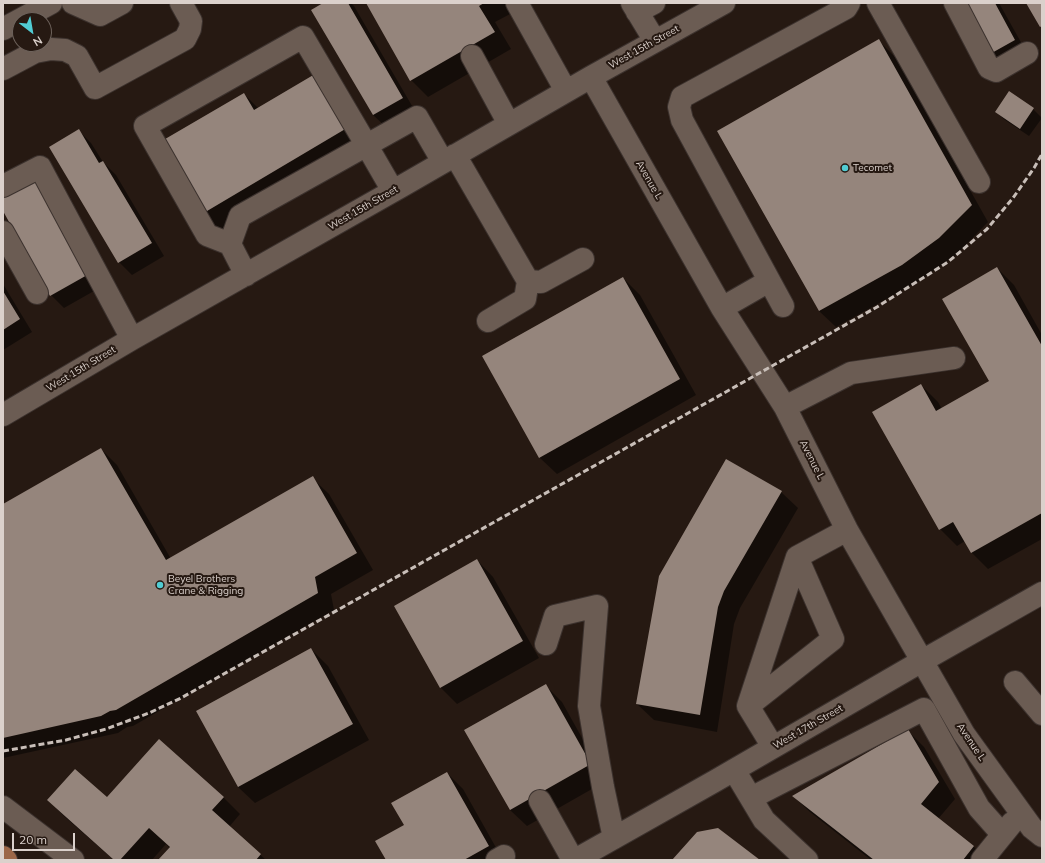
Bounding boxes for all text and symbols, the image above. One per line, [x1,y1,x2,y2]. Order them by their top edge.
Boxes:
north arrow [12,12,52,52]
street label: West 15th Street [607,23,681,71]
text: N [30,33,45,50]
street label: Avenue L [633,158,665,202]
place label: Tecomet [853,162,892,174]
marker: Tecomet [840,163,850,173]
street label: West 15th Street [326,183,400,233]
street label: West 15th Street [44,344,118,394]
street label: Avenue L [797,438,827,482]
place label: Beyel Brothers Crane & Rigging [168,573,243,596]
marker: Beyel Brothers Crane & Rigging [155,580,165,590]
street label: West 17th Street [771,702,845,752]
street label: Avenue L [954,721,988,763]
scale bar [14,825,77,851]
text: 20 m [19,832,47,847]

